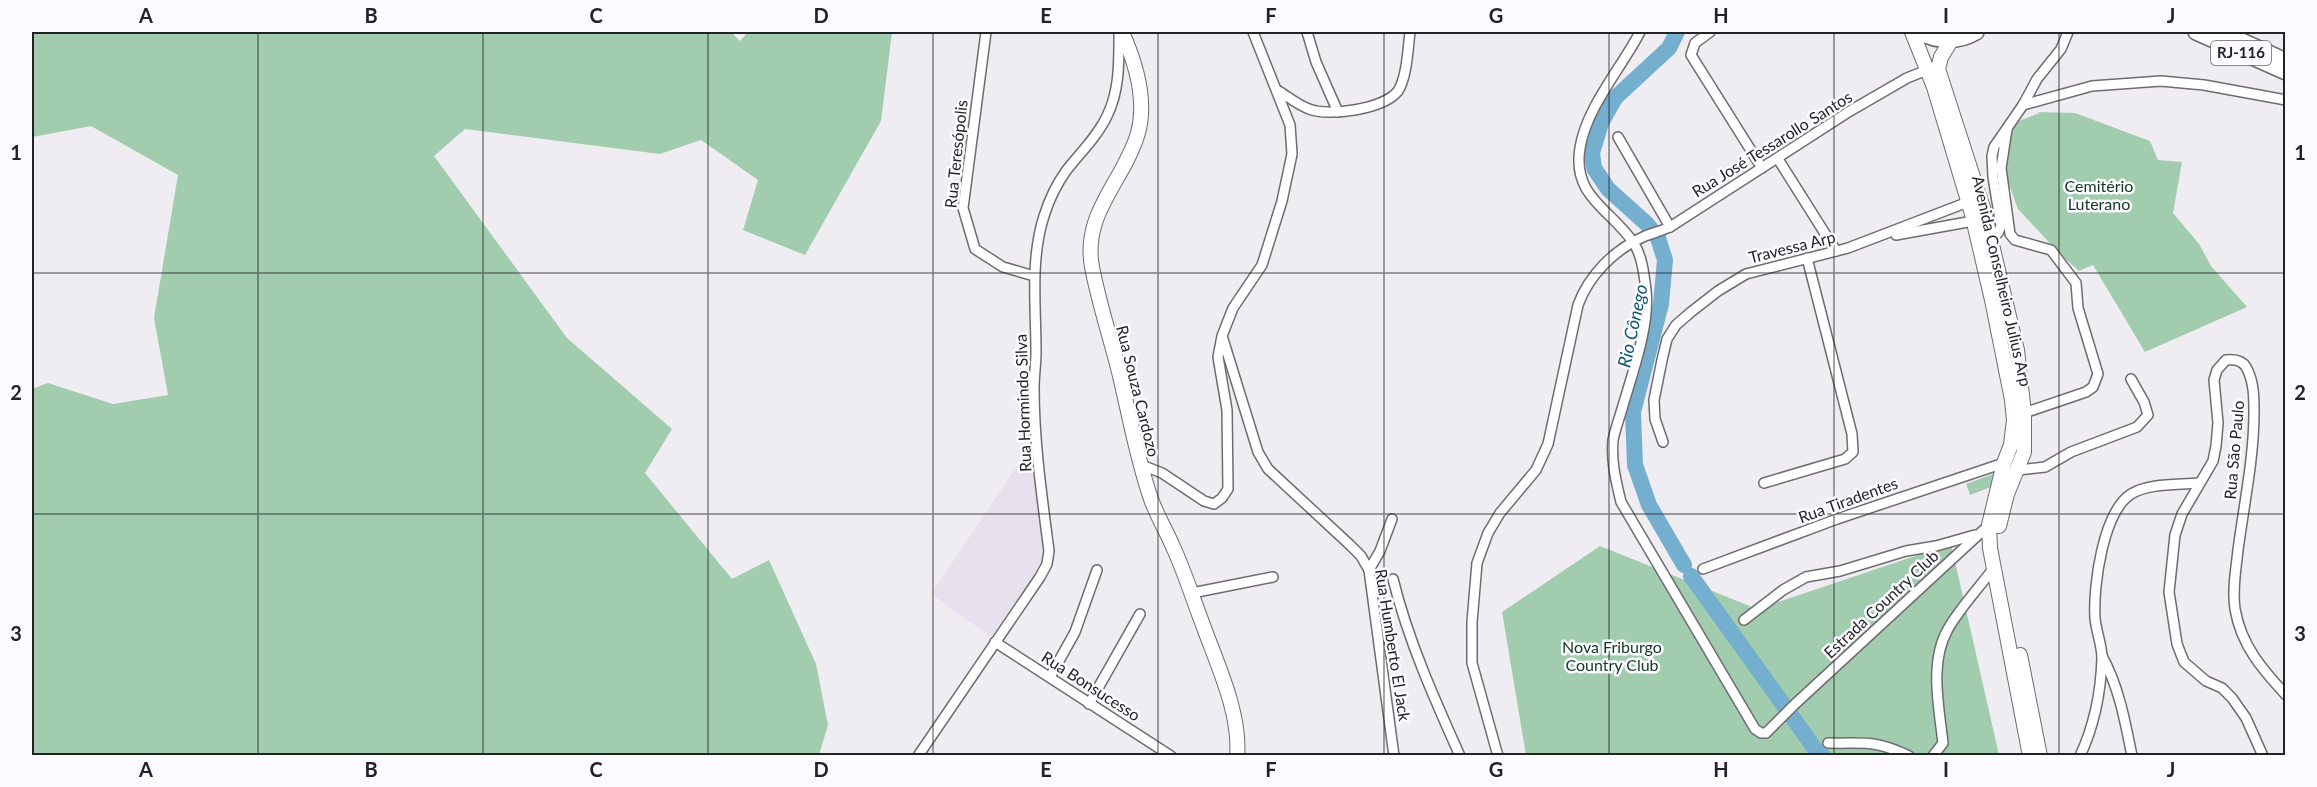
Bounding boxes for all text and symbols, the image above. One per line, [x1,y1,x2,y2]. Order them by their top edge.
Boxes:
text: A [138,3,153,27]
text: B [364,3,378,27]
text: C [589,3,603,27]
text: D [813,3,829,27]
text: E [1040,3,1052,27]
text: F [1265,3,1277,27]
text: G [1489,3,1503,27]
text: H [1713,3,1729,27]
text: I [1943,3,1949,27]
text: J [2167,3,2175,27]
road number: RJ-116 [2211,41,2271,65]
street label: Rua José Tessarollo Santos [1688,87,1855,201]
street label: Rua Teresópolis [940,99,971,209]
text: 1 [10,140,22,164]
text: 1 [2294,140,2306,164]
street label: Avenida Conselheiro Julius Arp [1969,174,2036,388]
park label: Cemitério Luterano [2065,176,2133,213]
street label: Travessa Arp [1747,227,1837,266]
water label: Rio Cônego [1612,282,1652,369]
street label: Rua Souza Cardozo [1113,323,1164,459]
street label: Rua Hormindo Silva [1011,334,1034,472]
text: 2 [10,380,22,404]
text: 2 [2294,380,2306,404]
street label: Rua São Paulo [2220,400,2247,500]
street label: Rua Tiradentes [1796,473,1900,526]
street label: Estrada Country Club [1819,546,1942,662]
street label: Rua Humberto El Jack [1372,568,1415,723]
text: 3 [10,621,22,645]
text: 3 [2294,621,2306,645]
park label: Nova Friburgo Country Club [1562,637,1662,674]
street label: Rua Bonsucesso [1038,647,1144,724]
text: A [138,757,153,781]
text: B [364,757,378,781]
text: C [589,757,603,781]
text: D [813,757,829,781]
text: E [1040,757,1052,781]
text: F [1265,757,1277,781]
text: G [1489,757,1503,781]
text: H [1713,757,1729,781]
text: I [1943,757,1949,781]
text: J [2167,757,2175,781]

